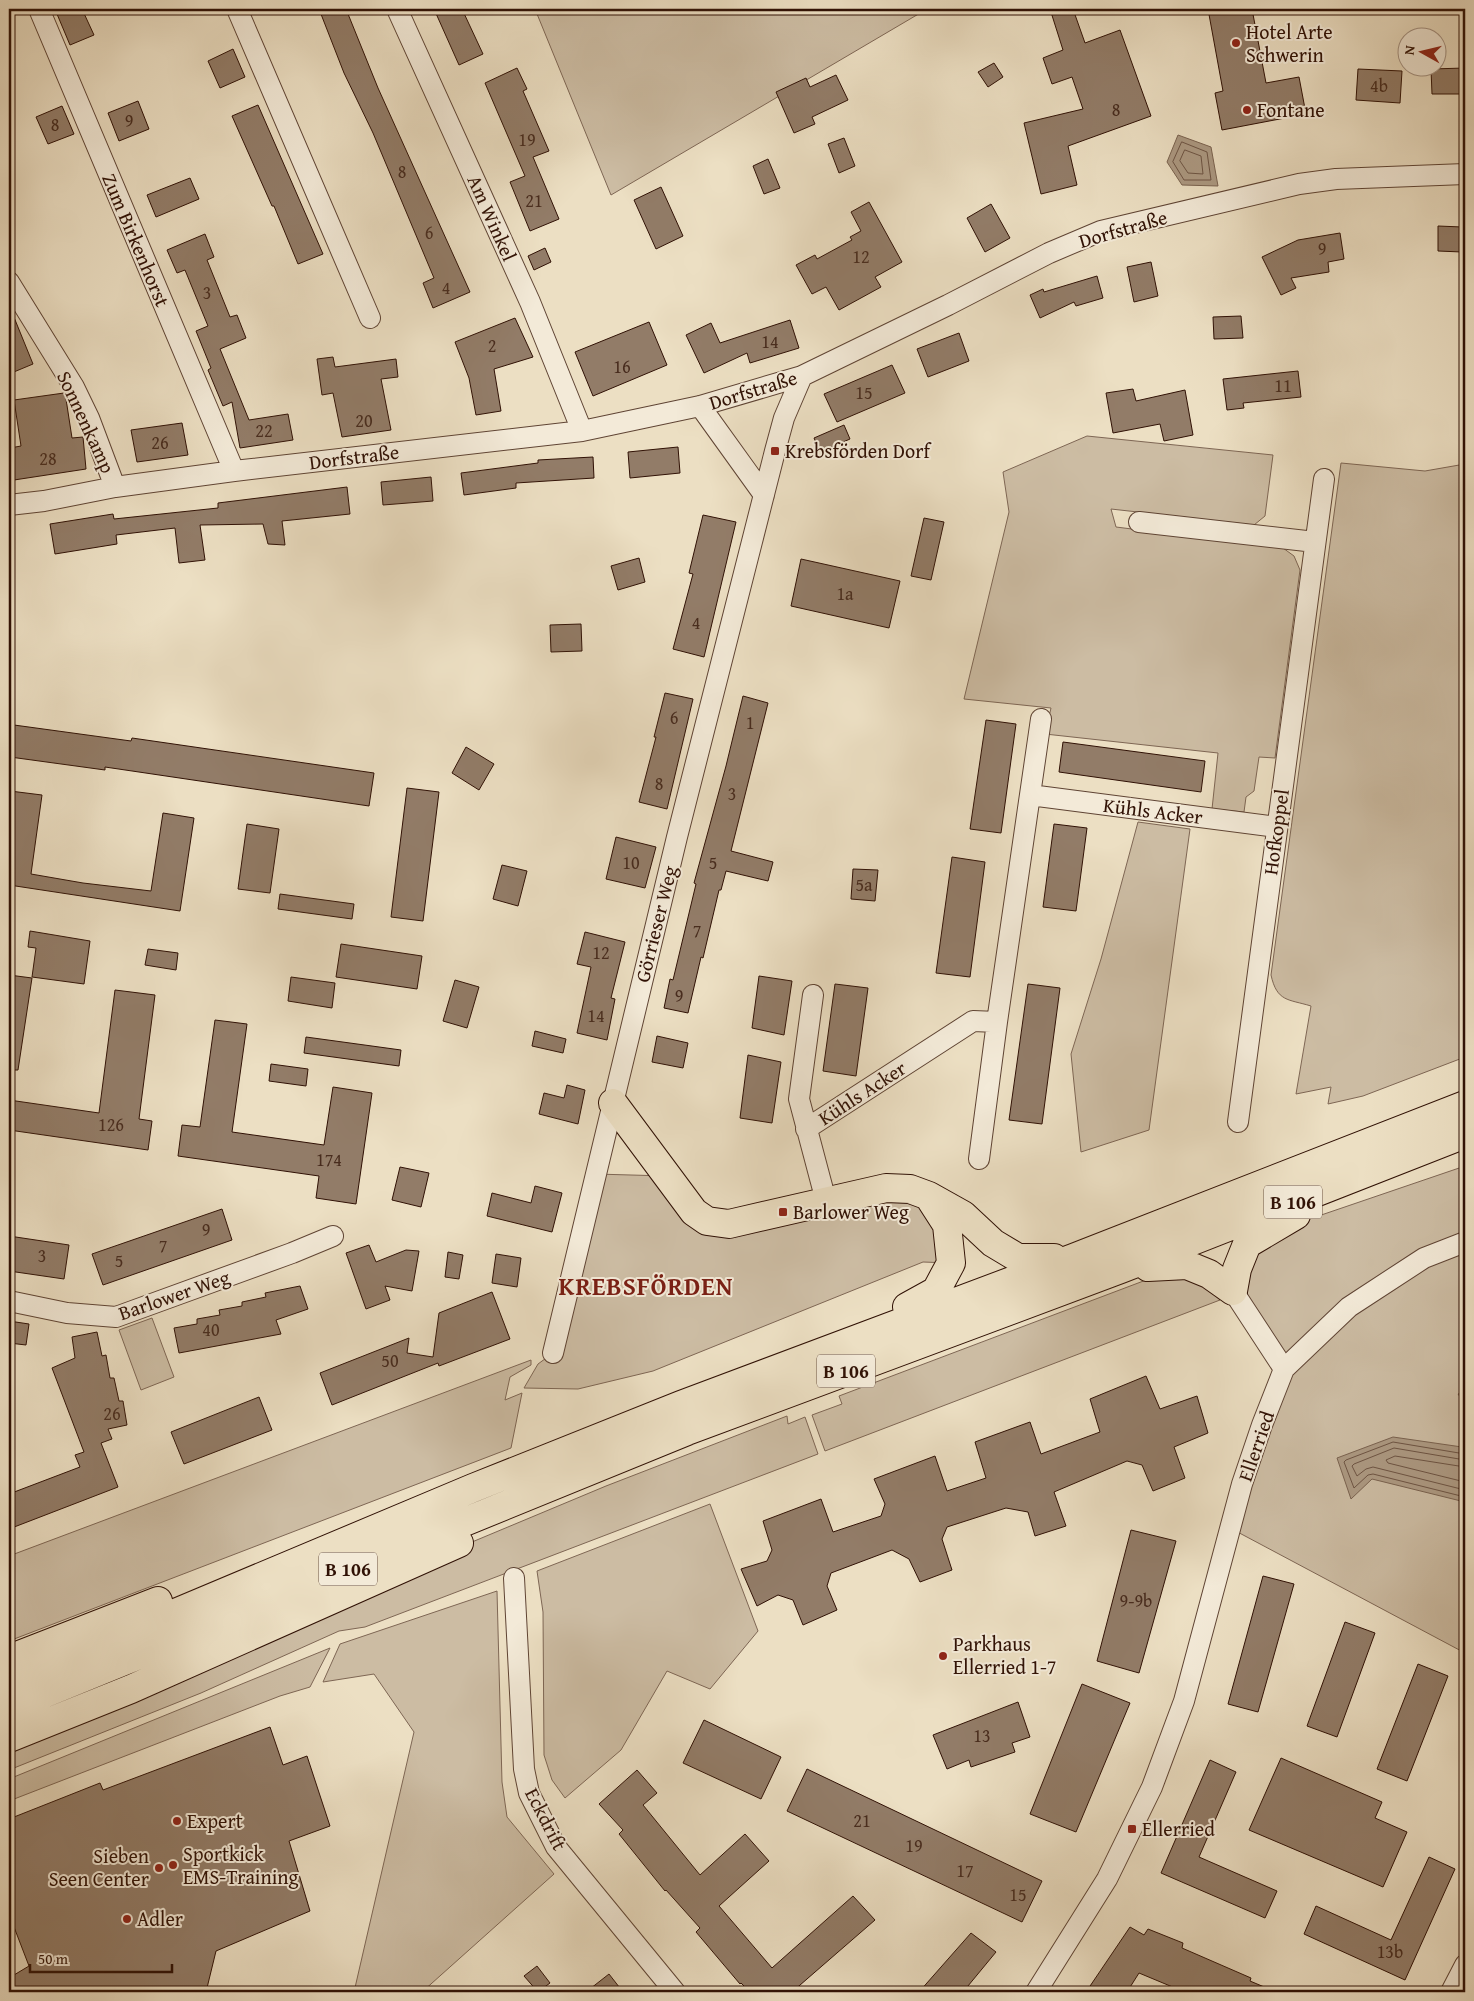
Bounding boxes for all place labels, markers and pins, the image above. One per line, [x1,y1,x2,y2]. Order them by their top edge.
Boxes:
place label: Hotel Arte Schwerin [1246,17,1333,69]
marker: Hotel Arte Schwerin [1230,37,1242,49]
place label: Fontane [1257,95,1325,124]
marker: Fontane [1241,104,1253,116]
place label: Krebsförden Dorf [785,436,932,465]
marker: Krebsförden Dorf [769,445,781,457]
place label: Barlower Weg [793,1197,909,1226]
marker: Barlower Weg [777,1206,789,1218]
place label: Parkhaus Ellerried 1-7 [953,1629,1056,1681]
marker: Parkhaus Ellerried 1-7 [937,1650,949,1662]
place label: Expert [187,1806,243,1835]
place label: Ellerried [1142,1814,1215,1843]
marker: Expert [171,1815,183,1827]
marker: Ellerried [1126,1823,1138,1835]
place label: Sportkick EMS-Training [183,1839,299,1891]
place label: Sieben Seen Center [49,1841,149,1893]
marker: Sportkick EMS-Training [167,1859,179,1871]
marker: Sieben Seen Center [153,1862,165,1874]
place label: Adler [137,1904,183,1933]
marker: Adler [121,1913,133,1925]

